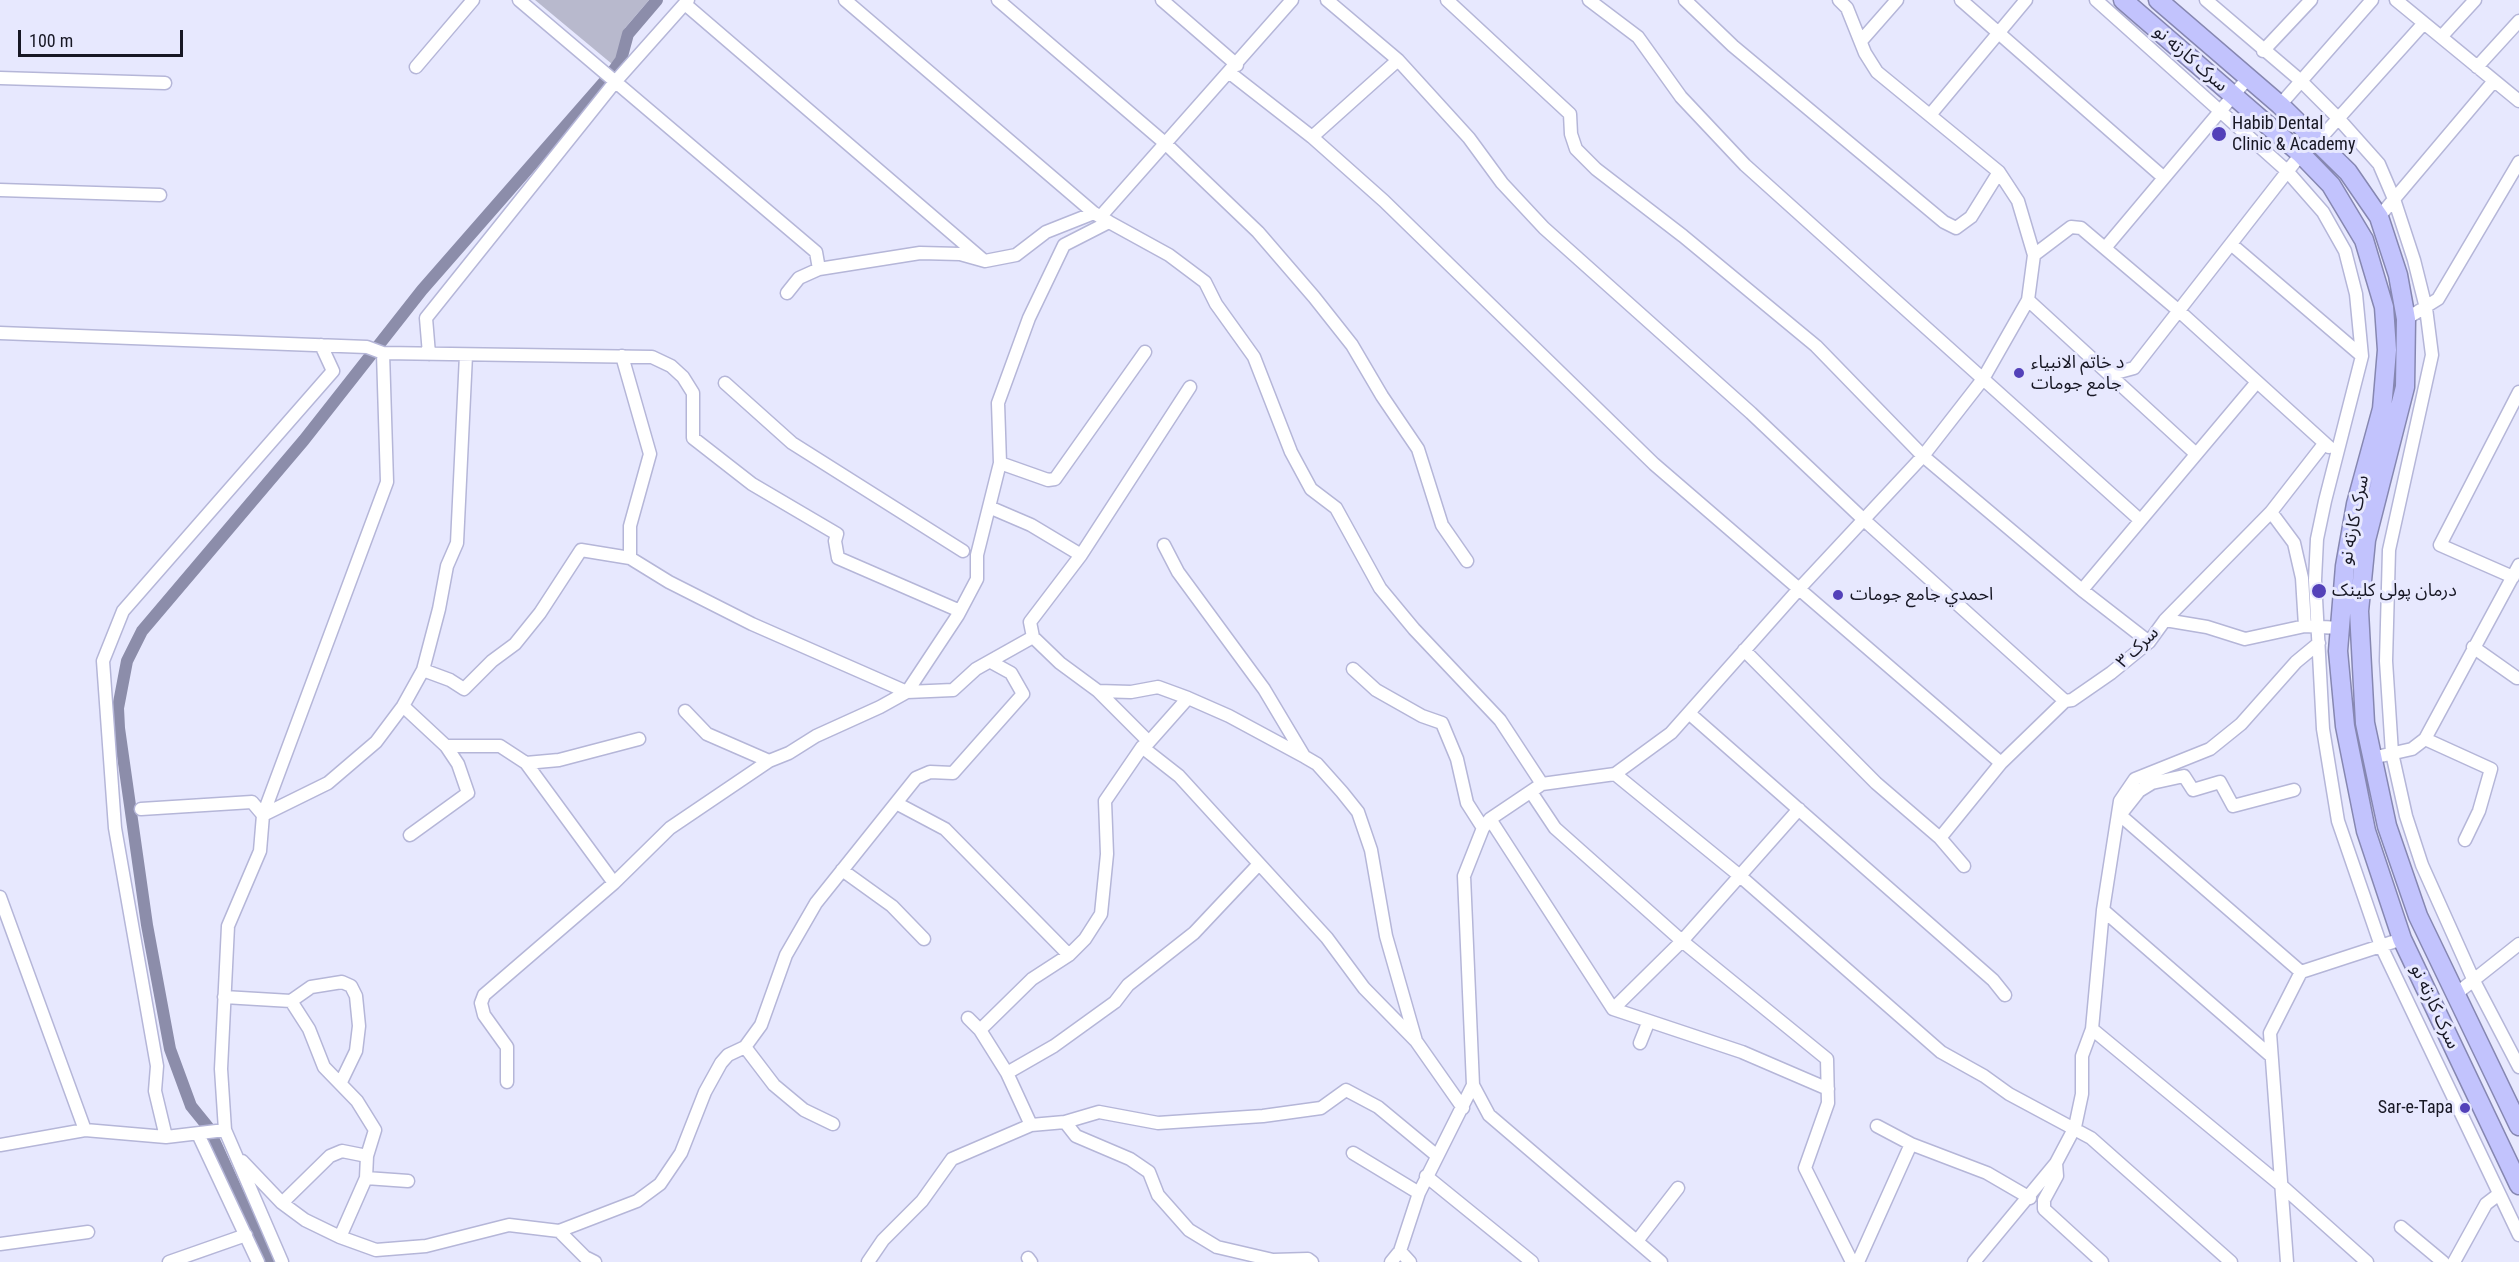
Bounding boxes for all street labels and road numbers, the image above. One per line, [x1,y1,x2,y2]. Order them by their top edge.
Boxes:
street label: سرک کارته نو [2149,21,2231,97]
street label: سرک کارته نو [2336,473,2374,567]
street label: سرک ۳ [2112,623,2164,673]
street label: سرک کارته نو [2405,961,2463,1053]

